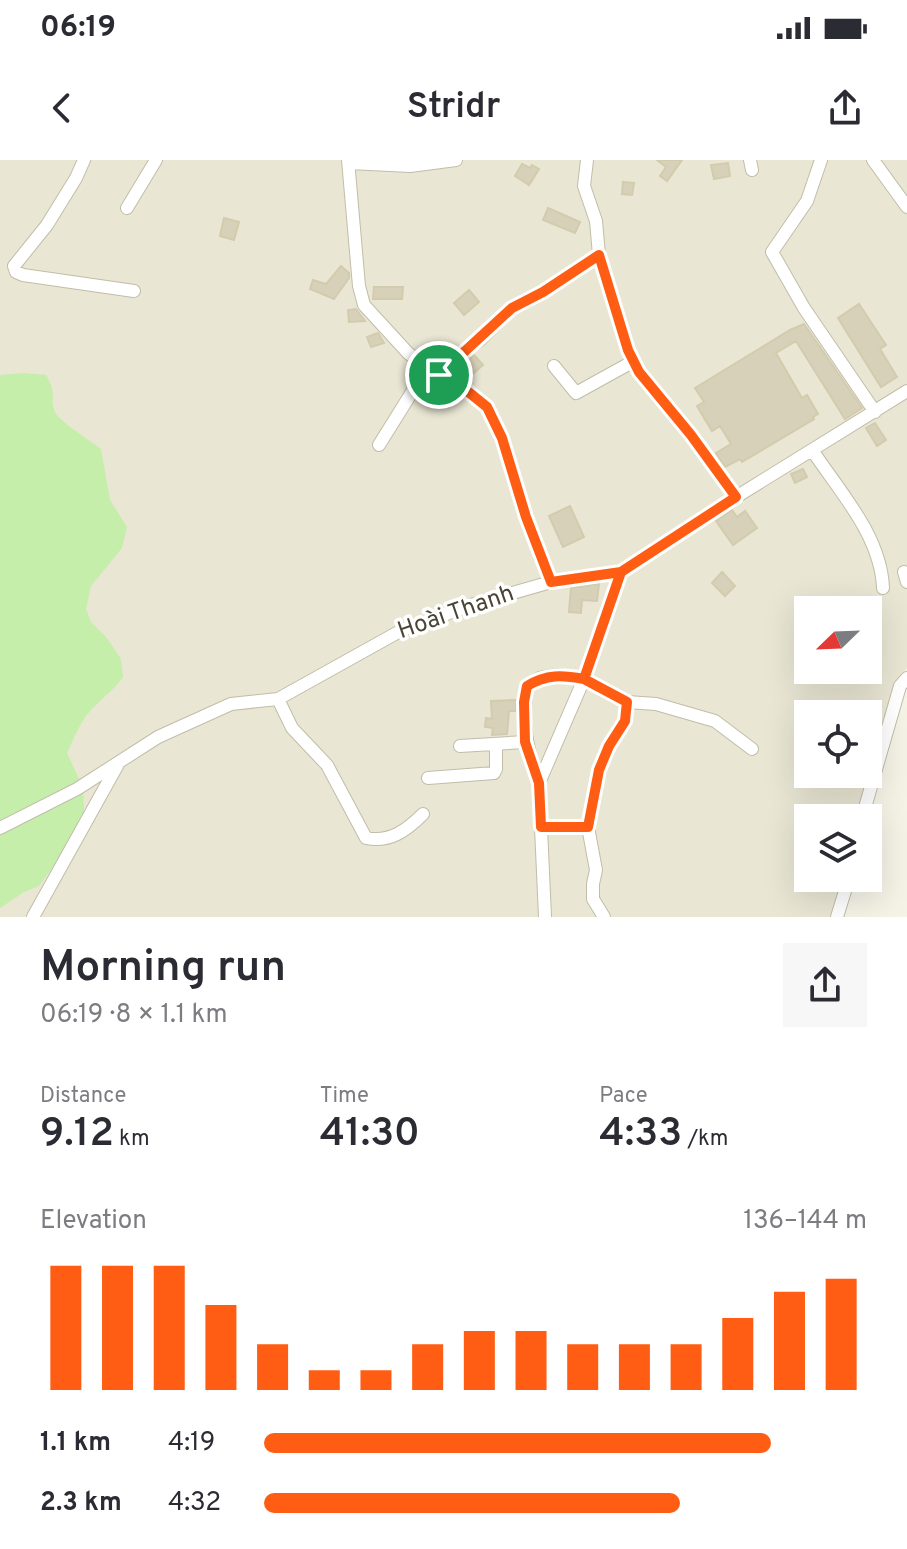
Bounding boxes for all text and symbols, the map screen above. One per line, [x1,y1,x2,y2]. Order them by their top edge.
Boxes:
text: 06:19 [40,10,116,47]
text: Stridr [407,85,500,131]
icon: back [40,86,84,130]
icon: share [823,86,867,130]
pin [405,341,473,409]
icon: arrive [417,353,461,397]
street label: Hoài Thanh [394,579,518,647]
north arrow [794,596,882,684]
map controls [794,596,882,892]
button: locate [794,700,882,788]
button: layers [794,804,882,892]
text: Morning run [40,941,286,997]
button: share [783,943,867,1027]
text: 06:19 · 8 × 1.1 km [40,999,228,1032]
text: Distance [40,1083,126,1110]
text: Time [320,1083,369,1110]
text: Pace [599,1083,648,1110]
text: 9.12 [40,1110,114,1160]
text: 41:30 [320,1110,420,1160]
text: 4:33 [599,1110,682,1160]
text: km [114,1126,150,1153]
text: /km [682,1126,728,1153]
text: Elevation [40,1205,147,1238]
text: 136–144 m [743,1205,867,1238]
text: 1.1 km [40,1427,111,1460]
text: 4:19 [168,1427,215,1460]
text: 2.3 km [40,1487,122,1520]
text: 4:32 [168,1487,221,1520]

